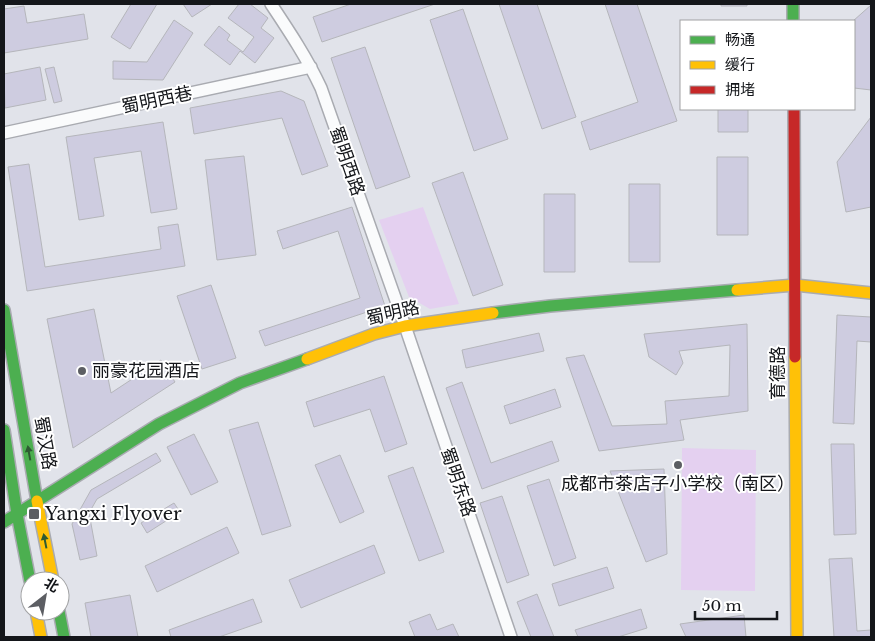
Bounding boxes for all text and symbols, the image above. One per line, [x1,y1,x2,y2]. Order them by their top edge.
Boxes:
legend [680,20,855,110]
text: 畅通 [725,30,755,49]
text: 缓行 [725,55,755,74]
text: 拥堵 [725,80,755,99]
street label: 蜀明西巷 [119,82,195,118]
street label: 蜀明西路 [325,123,369,199]
street label: 蜀明路 [364,296,422,330]
street label: 育德路 [767,346,789,400]
place label: 丽豪花园酒店 [92,360,200,382]
marker: 丽豪花园酒店 [76,365,88,377]
street label: 蜀汉路 [29,415,61,471]
one-way arrow [24,444,32,460]
street label: 蜀明东路 [436,444,480,520]
marker: 成都市茶店子小学校（南区） [672,459,684,471]
place label: 成都市茶店子小学校（南区） [561,473,795,495]
place label: Yangxi Flyover [44,503,182,525]
marker: Yangxi Flyover [27,507,41,521]
one-way arrow [41,532,49,548]
north arrow [20,571,70,621]
text: 北 [41,574,62,596]
scale bar [695,588,778,620]
text: 50 m [702,596,742,615]

